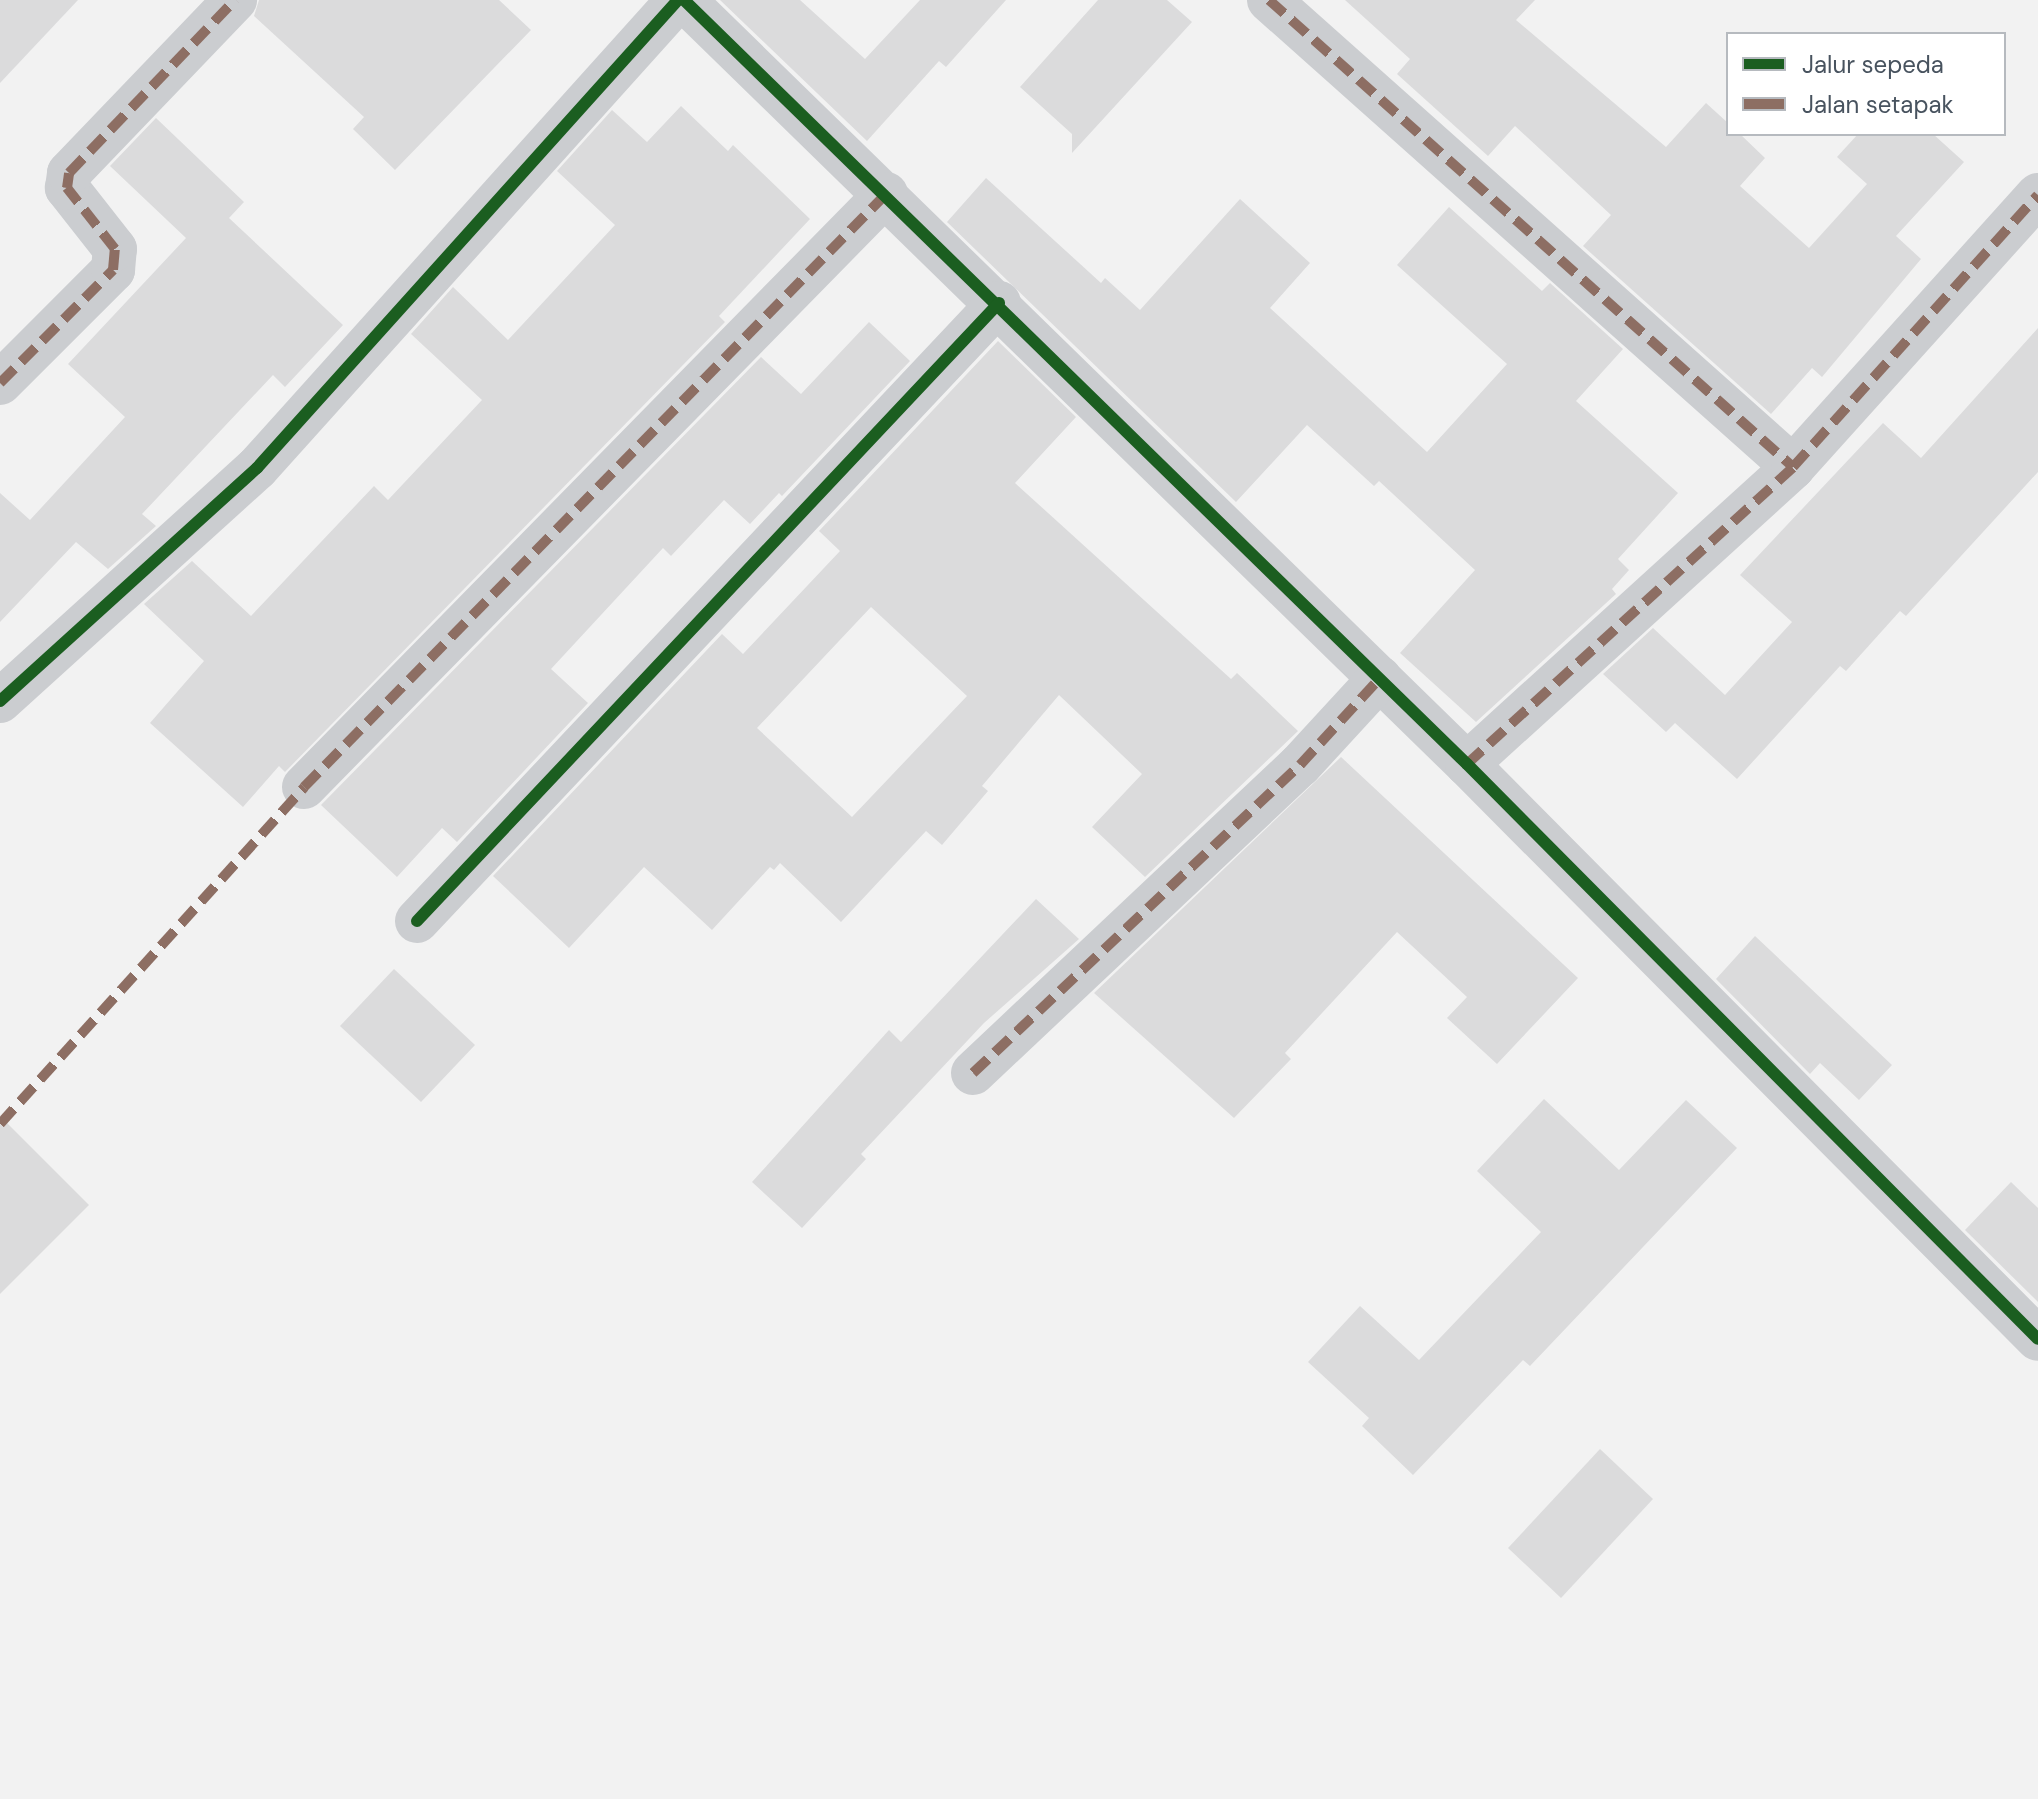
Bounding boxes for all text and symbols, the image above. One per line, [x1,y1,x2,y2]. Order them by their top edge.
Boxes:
legend [1726,32,2006,136]
text: Jalur sepeda [1802,49,1944,80]
text: Jalan setapak [1802,89,1954,120]

